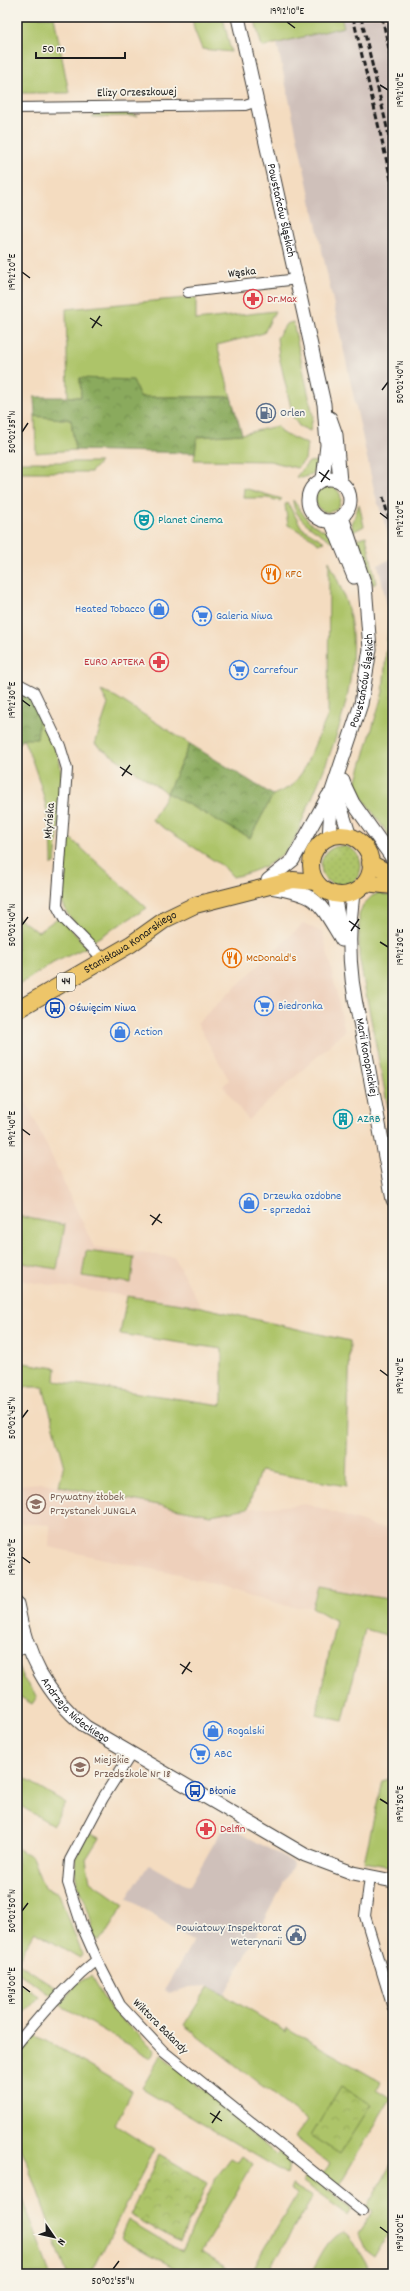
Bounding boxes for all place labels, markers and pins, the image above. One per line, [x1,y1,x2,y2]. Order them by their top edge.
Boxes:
pharmacy icon: Dr.Max [242,288,264,310]
place label: Dr.Max [267,291,297,308]
fuel station icon: Orlen [255,402,277,424]
place label: Orlen [280,405,305,422]
theatre icon: Planet Cinema [133,509,155,531]
place label: Planet Cinema [158,512,223,529]
restaurant icon: KFC [260,563,282,585]
place label: KFC [285,566,302,583]
shop icon: Heated Tobacco [148,598,170,620]
place label: Heated Tobacco [75,601,145,618]
supermarket icon: Galeria Niwa [191,605,213,627]
place label: Galeria Niwa [216,608,273,625]
pharmacy icon: EURO APTEKA [148,651,170,673]
place label: EURO APTEKA [84,654,145,671]
supermarket icon: Carrefour [228,659,250,681]
place label: Carrefour [253,662,298,679]
restaurant icon: McDonald's [221,947,243,969]
place label: McDonald's [246,950,296,967]
supermarket icon: Biedronka [253,995,275,1017]
bus stop icon: Oświęcim Niwa [44,997,66,1019]
place label: Biedronka [278,998,323,1015]
place label: Oświęcim Niwa [69,1000,136,1017]
shop icon: Action [109,1021,131,1043]
place label: Action [134,1024,163,1041]
building icon: AZRB [332,1108,354,1130]
place label: AZRB [357,1111,381,1128]
place label: Drzewka ozdobne - sprzedaż [263,1188,341,1219]
shop icon: Drzewka ozdobne - sprzedaż [238,1192,260,1214]
place label: Prywatny żłobek Przystanek JUNGLA [50,1489,137,1520]
school or university icon: Prywatny żłobek Przystanek JUNGLA [25,1493,47,1515]
shop icon: Rogalski [202,1720,224,1742]
place label: Rogalski [227,1723,264,1740]
supermarket icon: ABC [189,1743,211,1765]
place label: ABC [214,1746,232,1763]
place label: Miejskie Przedszkole Nr 18 [94,1752,171,1783]
school or university icon: Miejskie Przedszkole Nr 18 [69,1756,91,1778]
bus stop icon: Błonie [184,1780,206,1802]
place label: Błonie [209,1783,236,1800]
pharmacy icon: Delfin [195,1818,217,1840]
place label: Delfin [220,1821,246,1838]
place label: Powiatowy Inspektorat Weterynarii [176,1920,283,1951]
public building icon: Powiatowy Inspektorat Weterynarii [285,1924,307,1946]

